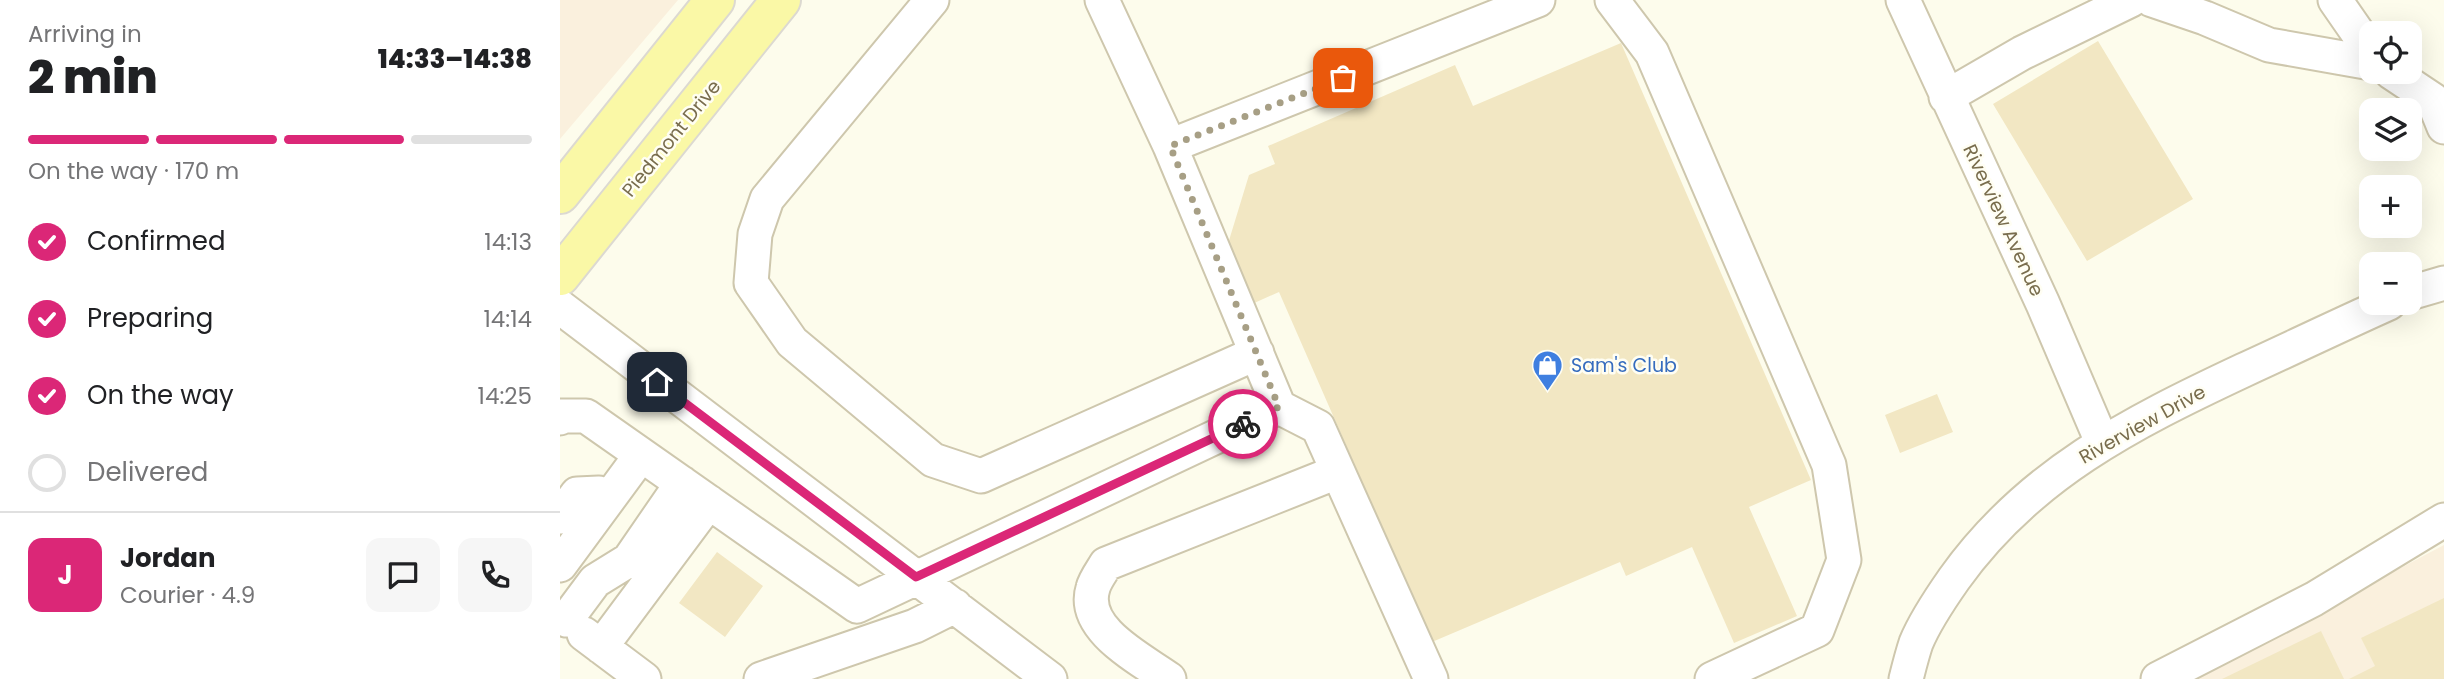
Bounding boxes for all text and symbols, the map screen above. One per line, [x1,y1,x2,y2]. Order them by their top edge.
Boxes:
text: Arriving in [28,18,142,50]
map controls [2359,21,2422,315]
button: locate [2359,21,2422,84]
text: 14:33–14:38 [378,41,532,77]
text: 2 min [28,45,158,109]
pin [1313,48,1373,108]
icon: bag [1324,59,1362,97]
street label: Piedmont Drive [616,74,727,203]
button: layers [2359,98,2422,161]
street label: Riverview Avenue [1956,140,2051,301]
text: On the way · 170 m [28,155,239,187]
button: + [2359,175,2422,238]
icon: check [28,223,66,261]
text: Confirmed [87,223,225,259]
text: 14:13 [484,226,532,258]
button: − [2359,252,2422,315]
icon: check [28,300,66,338]
text: Preparing [87,300,213,336]
text: 14:14 [483,303,532,335]
shop icon: Sam's Club [1531,348,1565,392]
pin [627,352,687,412]
place label: Sam's Club [1571,352,1677,379]
icon: home [638,363,676,401]
icon: check [28,377,66,415]
text: On the way [87,377,234,413]
street label: Riverview Drive [2074,378,2211,470]
text: 14:25 [478,380,532,412]
courier [1208,389,1278,459]
icon: bike [1224,405,1262,443]
text: Delivered [87,454,208,490]
button: chat [366,538,440,612]
button: phone [458,538,532,612]
text: Jordan [120,540,216,576]
text: J [57,557,73,593]
text: Courier · 4.9 [120,579,255,611]

